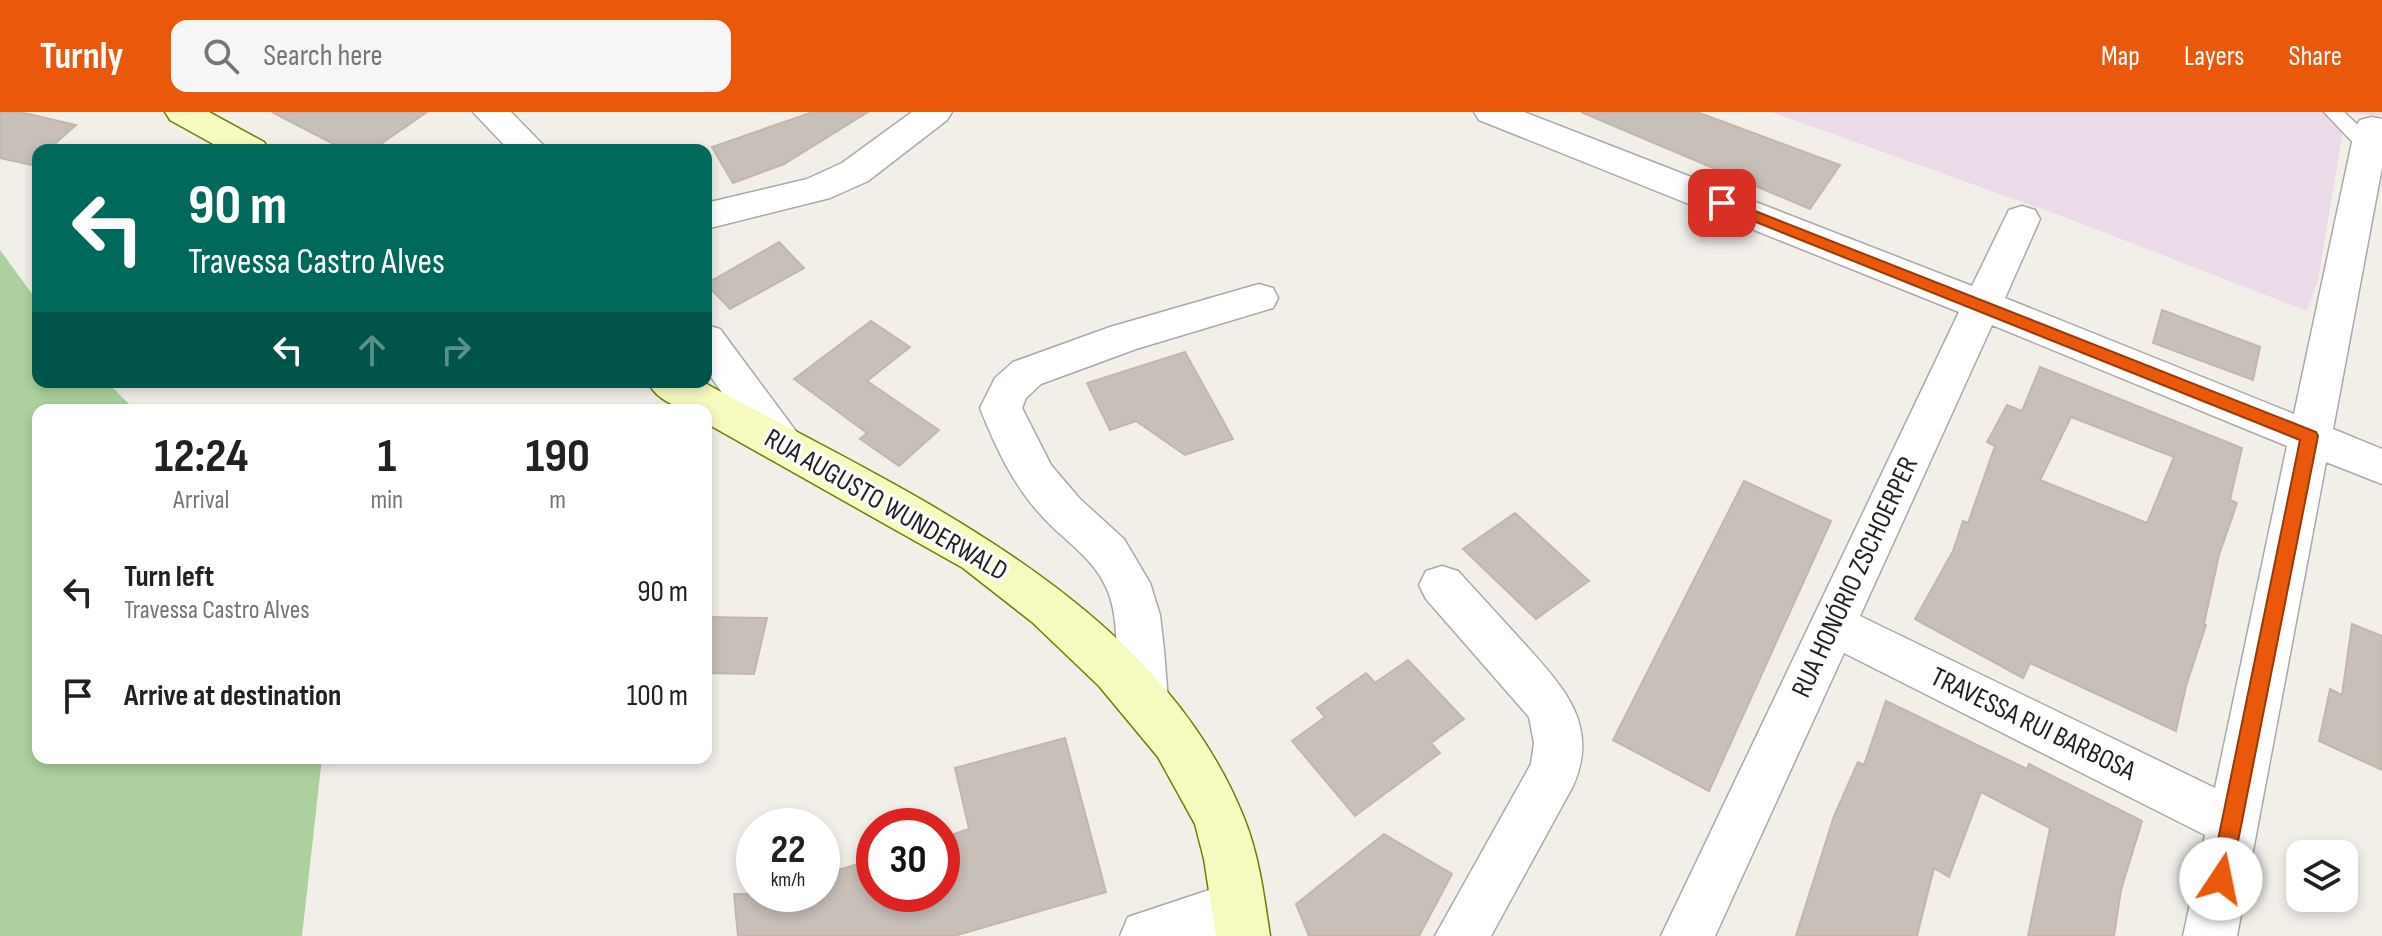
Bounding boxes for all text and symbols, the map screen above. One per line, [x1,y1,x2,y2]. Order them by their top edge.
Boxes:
search box [171,20,731,92]
text: Turnly [40,34,123,79]
icon: search [199,34,243,78]
text: Search here [263,38,383,74]
text: Map [2101,40,2140,73]
text: Layers [2184,40,2244,73]
text: Share [2288,40,2342,73]
pin [1688,169,1756,237]
text: 90 m [188,173,287,240]
icon: left [56,176,160,280]
icon: arrive [1700,181,1744,225]
text: Travessa Castro Alves [188,241,445,284]
icon: left [266,328,310,372]
icon: ahead [350,328,394,372]
icon: right [434,328,478,372]
street label: RUA AUGUSTO WUNDERWALD [758,422,1014,588]
text: 12:24 [154,428,248,485]
text: 1 [377,428,396,485]
text: 190 [525,428,590,485]
street label: RUA HONÓRIO ZSCHOERPER [1785,451,1925,703]
text: Arrival [173,485,229,516]
text: min [371,485,403,516]
text: m [549,485,566,516]
text: Turn left [124,559,214,595]
icon: left [56,570,100,614]
text: 90 m [637,574,688,610]
text: Travessa Castro Alves [124,595,310,626]
street label: TRAVESSA RUI BARBOSA [1925,660,2142,788]
icon: arrive [56,674,100,718]
text: Arrive at destination [124,678,341,714]
text: 100 m [627,678,688,714]
speed limit sign: 30 [856,808,960,912]
text: 22 [770,826,806,874]
position arrow [2179,837,2263,921]
map controls [2286,840,2358,912]
button: layers [2286,840,2358,912]
text: km/h [771,868,805,892]

